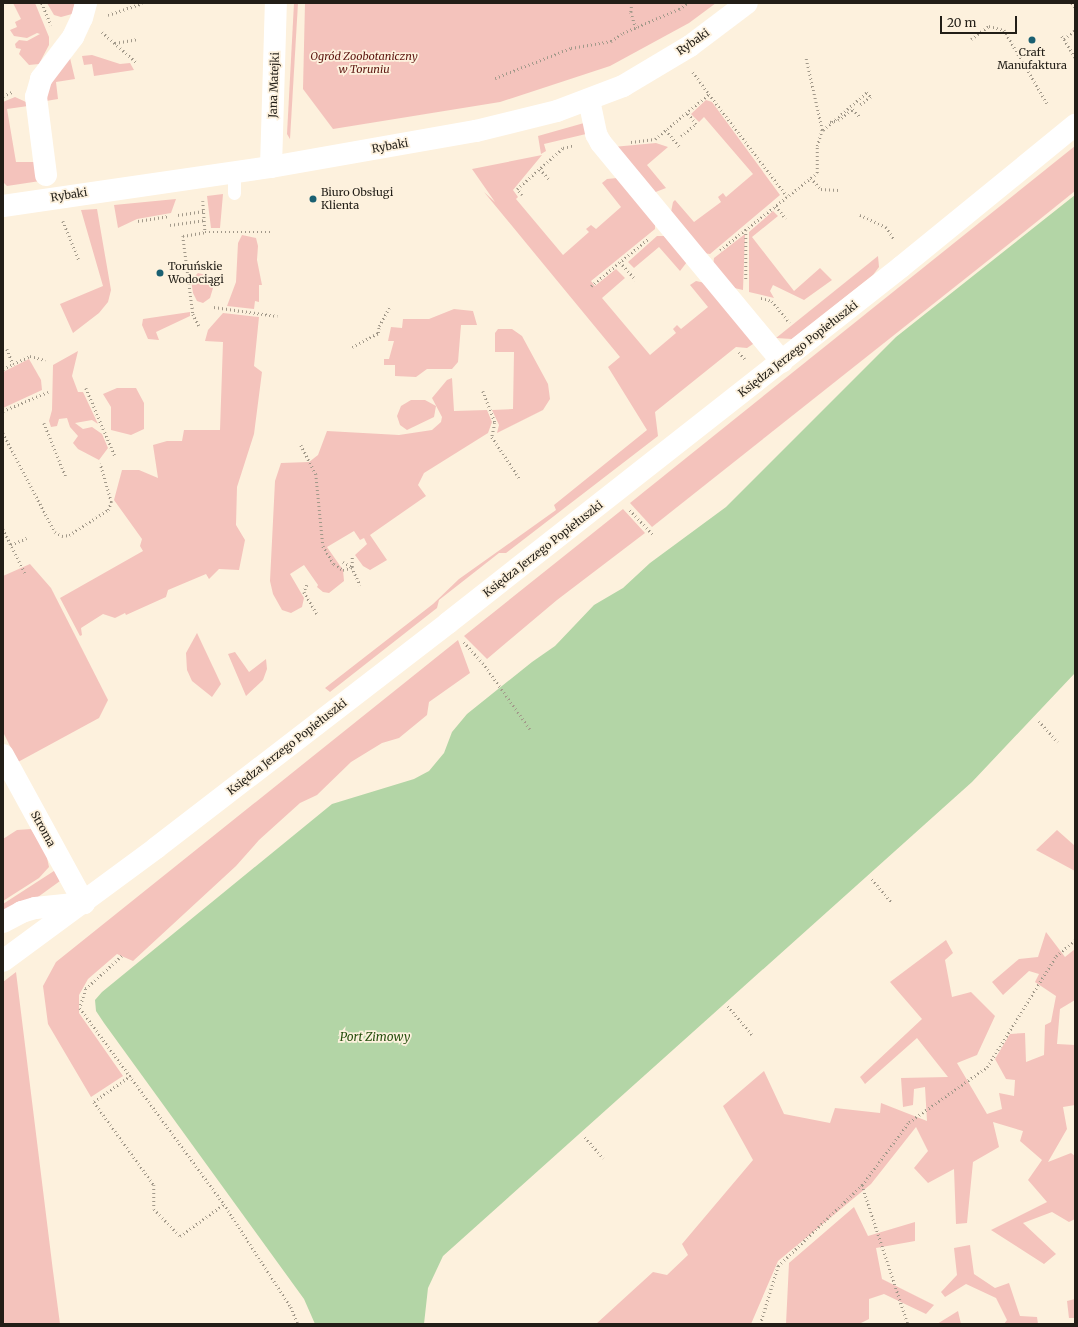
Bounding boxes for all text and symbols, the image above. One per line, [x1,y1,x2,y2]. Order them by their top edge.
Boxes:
scale bar [942,8,1019,34]
text: 20 m [947,15,976,30]
street label: Rybaki [674,26,712,58]
marker: Craft Manufaktura [1027,35,1037,45]
place label: Craft Manufaktura [997,46,1067,72]
park label: Ogród Zoobotaniczny w Toruniu [310,50,418,76]
street label: Jana Matejki [266,52,282,118]
street label: Rybaki [371,136,409,156]
street label: Rybaki [50,186,88,204]
place label: Biuro Obsługi Klienta [321,186,393,212]
marker: Biuro Obsługi Klienta [308,194,318,204]
place label: Toruńskie Wodociągi [168,260,224,286]
marker: Toruńskie Wodociągi [155,268,165,278]
street label: Księdza Jerzego Popiełuszki [736,298,860,400]
street label: Księdza Jerzego Popiełuszki [481,498,605,600]
street label: Księdza Jerzego Popiełuszki [225,696,349,798]
street label: Stroma [28,809,58,849]
water label: Port Zimowy [340,1030,410,1044]

